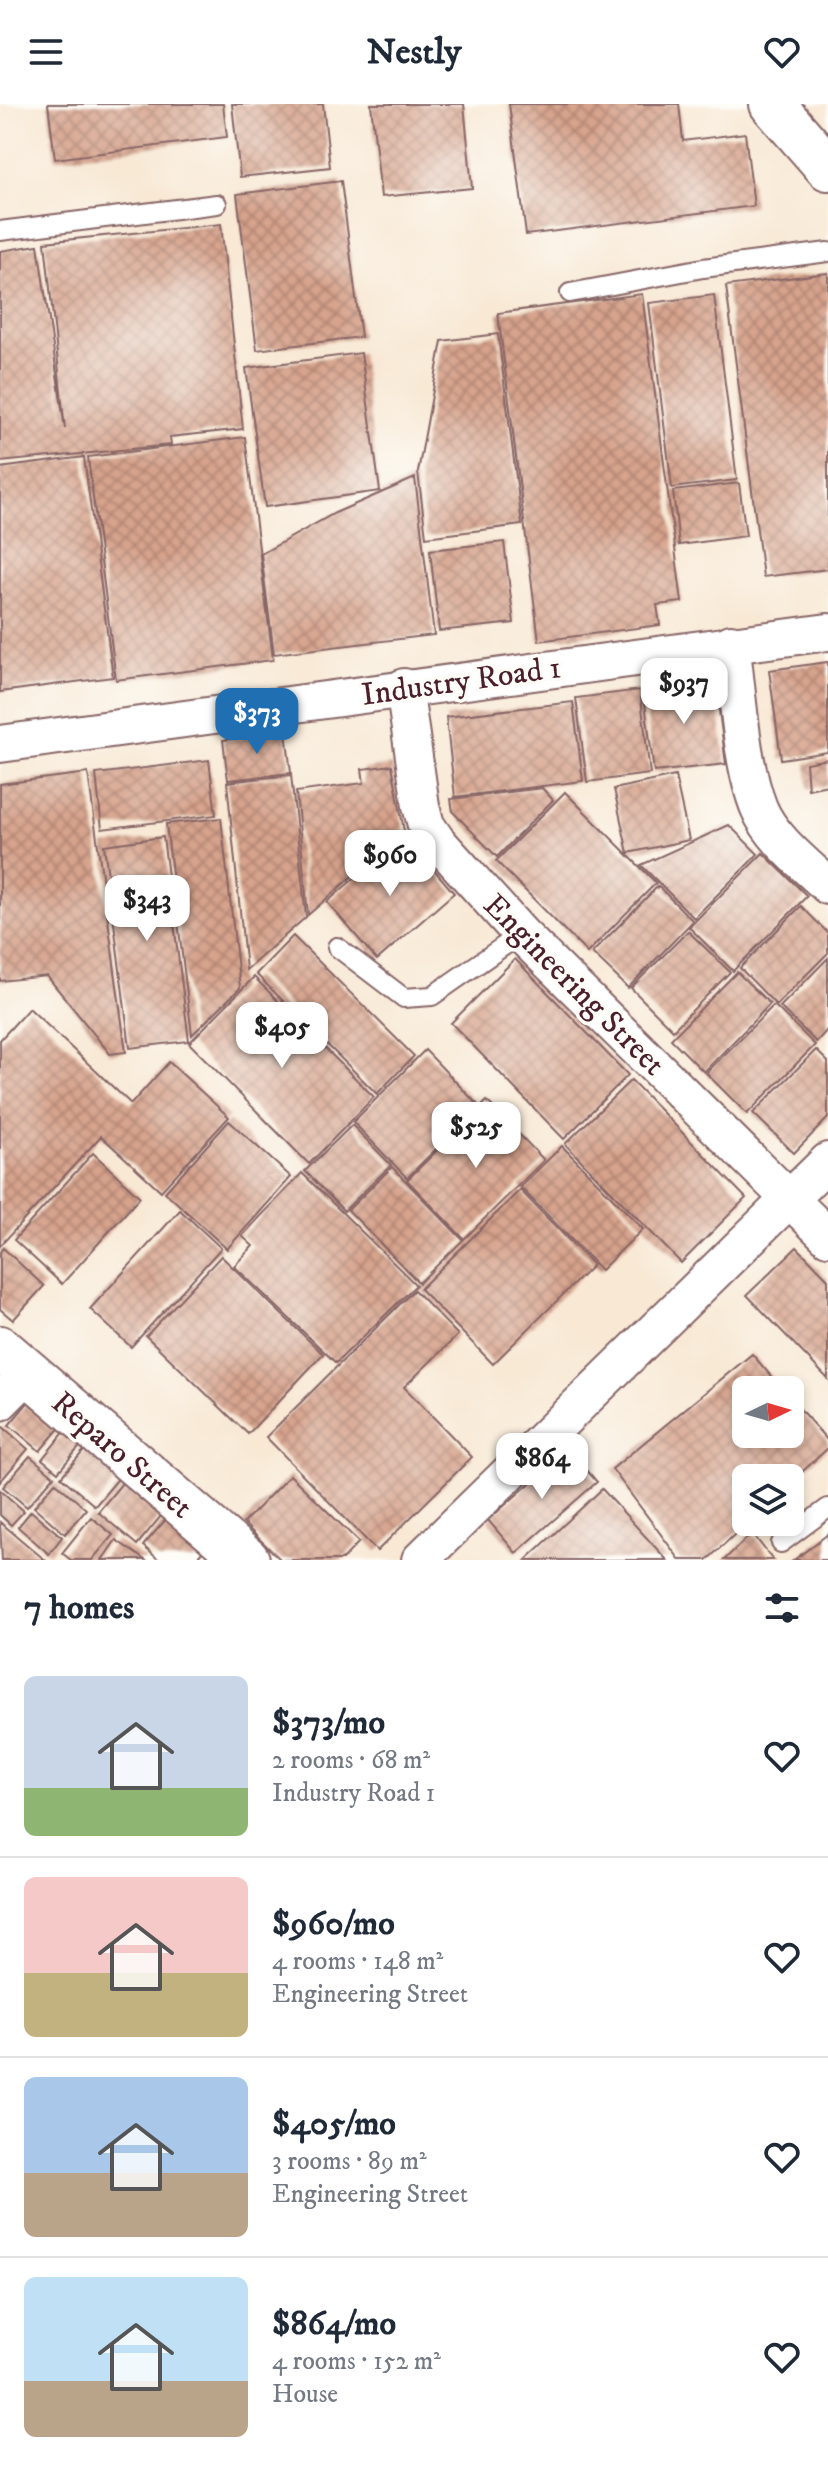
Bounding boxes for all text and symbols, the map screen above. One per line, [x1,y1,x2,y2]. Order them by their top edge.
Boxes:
icon: menu [24,30,68,74]
text: Nestly [367,30,461,75]
icon: heart [760,30,804,74]
street label: Industry Road 1 [359,648,564,716]
pin: $937 [637,658,731,726]
text: $937 [659,667,709,700]
pin: $373 [210,688,304,756]
text: $373 [233,697,281,730]
pin: $960 [343,830,437,898]
text: $960 [363,839,417,872]
pin: $343 [100,875,194,943]
text: $343 [123,884,171,917]
street label: Engineering Street [474,886,673,1085]
pin: $405 [235,1002,329,1070]
text: $405 [254,1011,310,1044]
pin: $525 [429,1102,523,1170]
text: $525 [450,1111,502,1144]
north arrow [732,1376,804,1448]
map controls [732,1376,804,1536]
street label: Reparo Street [43,1383,200,1528]
pin: $864 [495,1433,589,1501]
text: $864 [514,1442,570,1475]
button: layers [732,1464,804,1536]
icon: filters [760,1586,804,1630]
text: 7 homes [24,1587,134,1629]
text: $373/mo [272,1702,385,1744]
icon: home [88,1708,184,1804]
icon: heart [760,1734,804,1778]
text: 2 rooms · 68 m² [272,1744,430,1777]
text: Industry Road 1 [272,1777,435,1810]
text: $960/mo [272,1903,395,1945]
icon: home [88,1909,184,2005]
icon: heart [760,1935,804,1979]
text: 4 rooms · 148 m² [272,1945,443,1978]
text: Engineering Street [272,1978,468,2011]
text: $405/mo [272,2103,396,2145]
icon: home [88,2109,184,2205]
icon: heart [760,2135,804,2179]
text: 3 rooms · 89 m² [272,2145,427,2178]
text: Engineering Street [272,2178,468,2211]
text: $864/mo [272,2303,396,2345]
icon: home [88,2309,184,2405]
icon: heart [760,2335,804,2379]
text: 4 rooms · 152 m² [272,2345,441,2378]
text: House [272,2378,338,2411]

